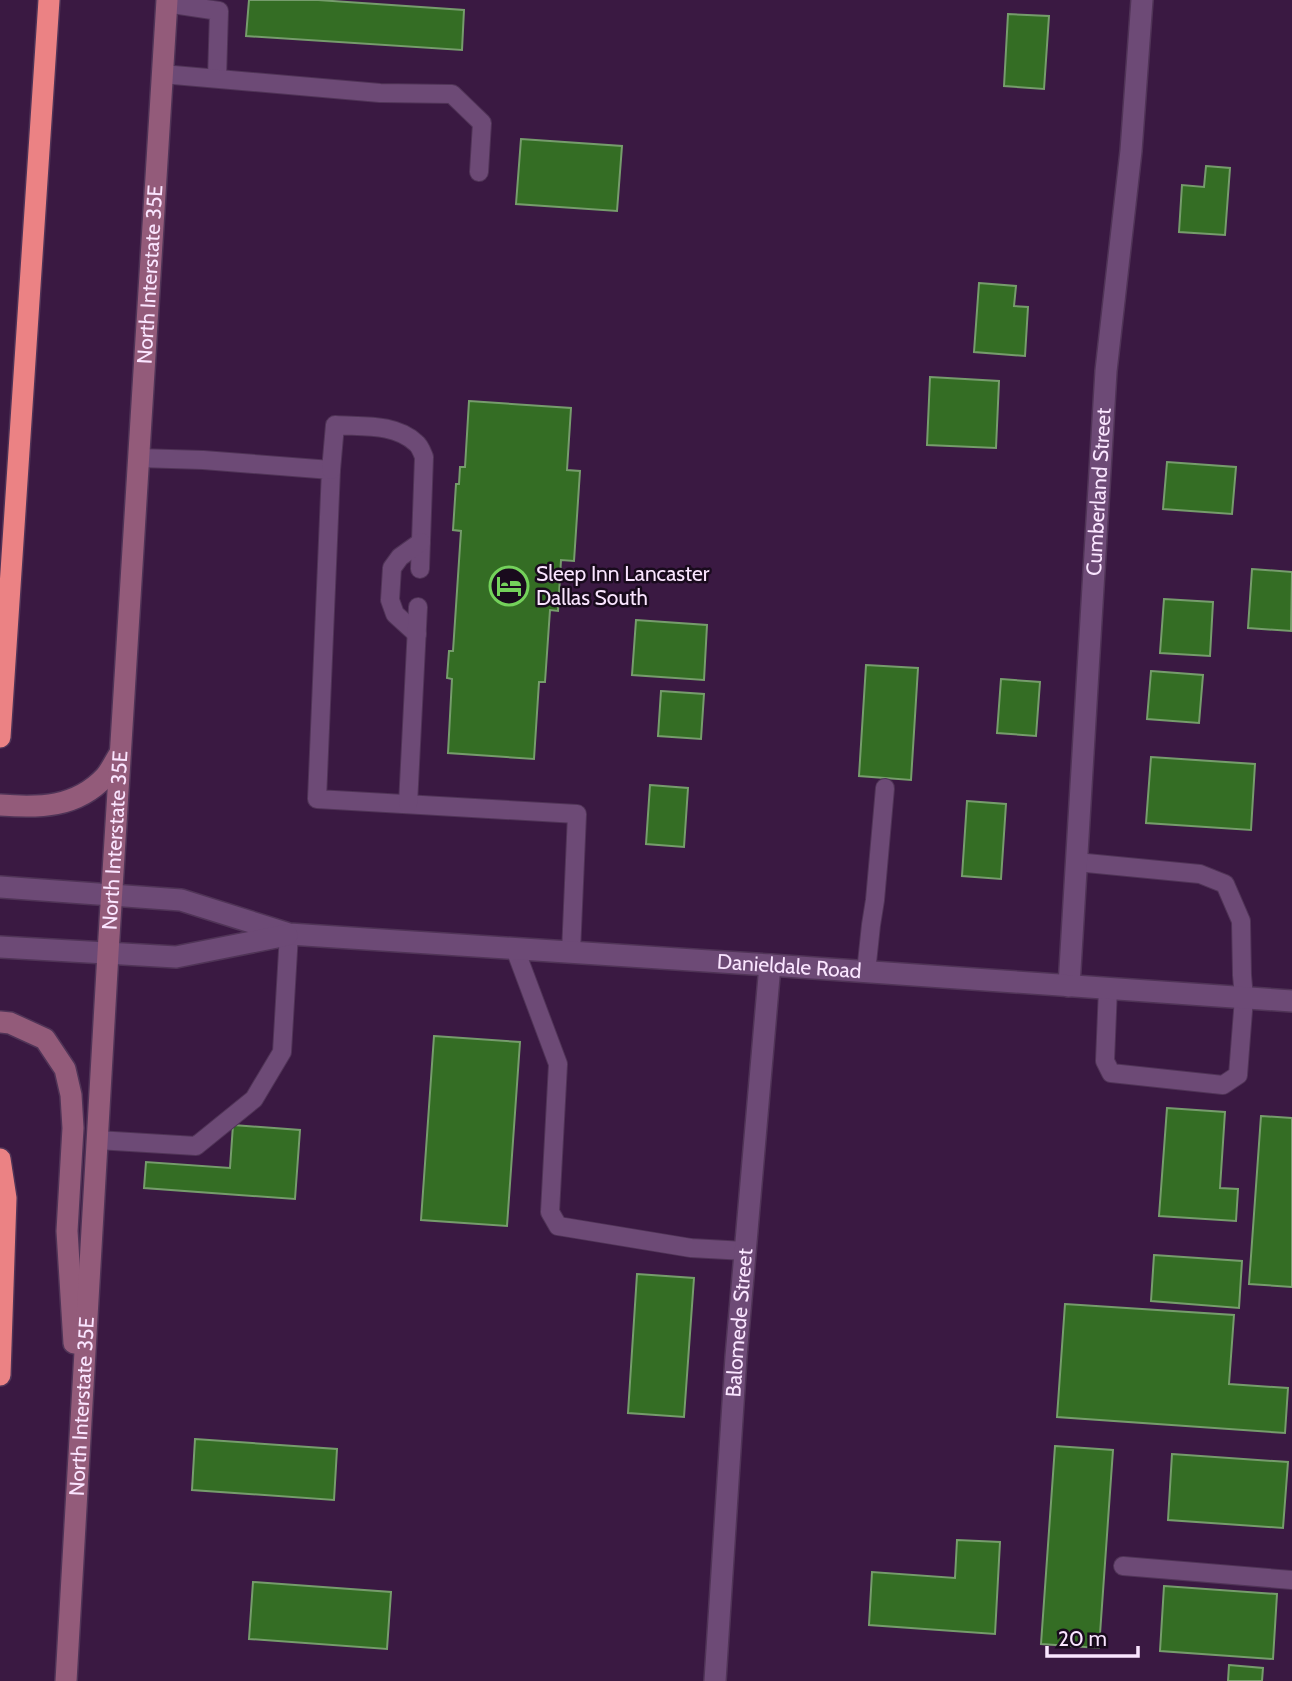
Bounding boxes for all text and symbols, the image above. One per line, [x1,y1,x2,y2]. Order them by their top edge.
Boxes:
street label: North Interstate 35E [131,184,168,365]
street label: Cumberland Street [1081,407,1116,577]
place label: Sleep Inn Lancaster Dallas South [536,561,710,610]
hotel icon: Sleep Inn Lancaster Dallas South [488,565,530,607]
street label: North Interstate 35E [96,750,132,931]
street label: Danieldale Road [716,949,862,983]
street label: Balomede Street [720,1247,757,1398]
street label: North Interstate 35E [64,1316,99,1497]
scale bar [1047,1614,1138,1658]
text: 20 m [1058,1626,1107,1651]

